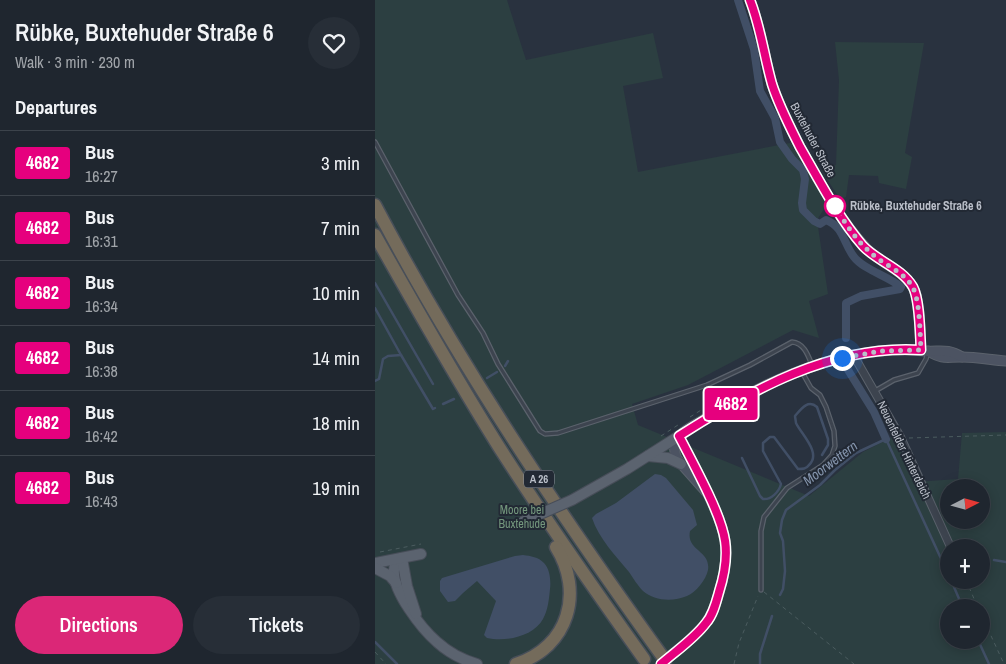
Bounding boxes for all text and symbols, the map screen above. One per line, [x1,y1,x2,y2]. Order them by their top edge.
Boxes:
text: Rübke, Buxtehuder Straße 6 [15,16,274,48]
button: heart [308,17,360,69]
text: Walk · 3 min · 230 m [15,51,135,73]
text: Departures [15,94,97,120]
street label: Buxtehuder Straße [787,100,839,180]
text: Bus [85,139,114,165]
text: 4682 [26,150,59,175]
text: 3 min [321,150,360,176]
text: 16:27 [85,165,118,187]
marker: Rübke, Buxtehuder Straße 6 [824,195,846,217]
place label: Rübke, Buxtehuder Straße 6 [850,198,982,214]
text: Bus [85,204,114,230]
text: 4682 [26,215,59,240]
text: 7 min [321,215,360,241]
text: 16:31 [85,230,118,252]
text: Bus [85,269,114,295]
text: 4682 [26,280,59,305]
text: 10 min [312,280,360,306]
text: 16:34 [85,295,118,317]
text: Bus [85,334,114,360]
text: 4682 [26,345,59,370]
text: 14 min [312,345,360,371]
your location [830,346,855,371]
text: 16:38 [85,360,118,382]
line badge: 4682 [696,388,766,420]
text: 4682 [715,391,747,416]
street label: Neuenfelder Hinterdeich [873,398,935,502]
text: Bus [85,399,114,425]
text: 4682 [26,410,59,435]
text: 18 min [312,410,360,436]
text: 16:42 [85,425,118,447]
water label: Moorwettern [799,437,861,489]
text: Bus [85,464,114,490]
road number: A 26 [524,470,554,488]
text: 4682 [26,475,59,500]
text: 19 min [312,475,360,501]
north arrow [940,479,990,529]
map controls [940,479,990,649]
text: 16:43 [85,490,118,512]
park label: Moore bei Buxtehude [498,502,546,532]
button: + [940,539,990,589]
button: Directions [15,596,183,654]
button: Tickets [193,596,360,654]
button: − [940,599,990,649]

